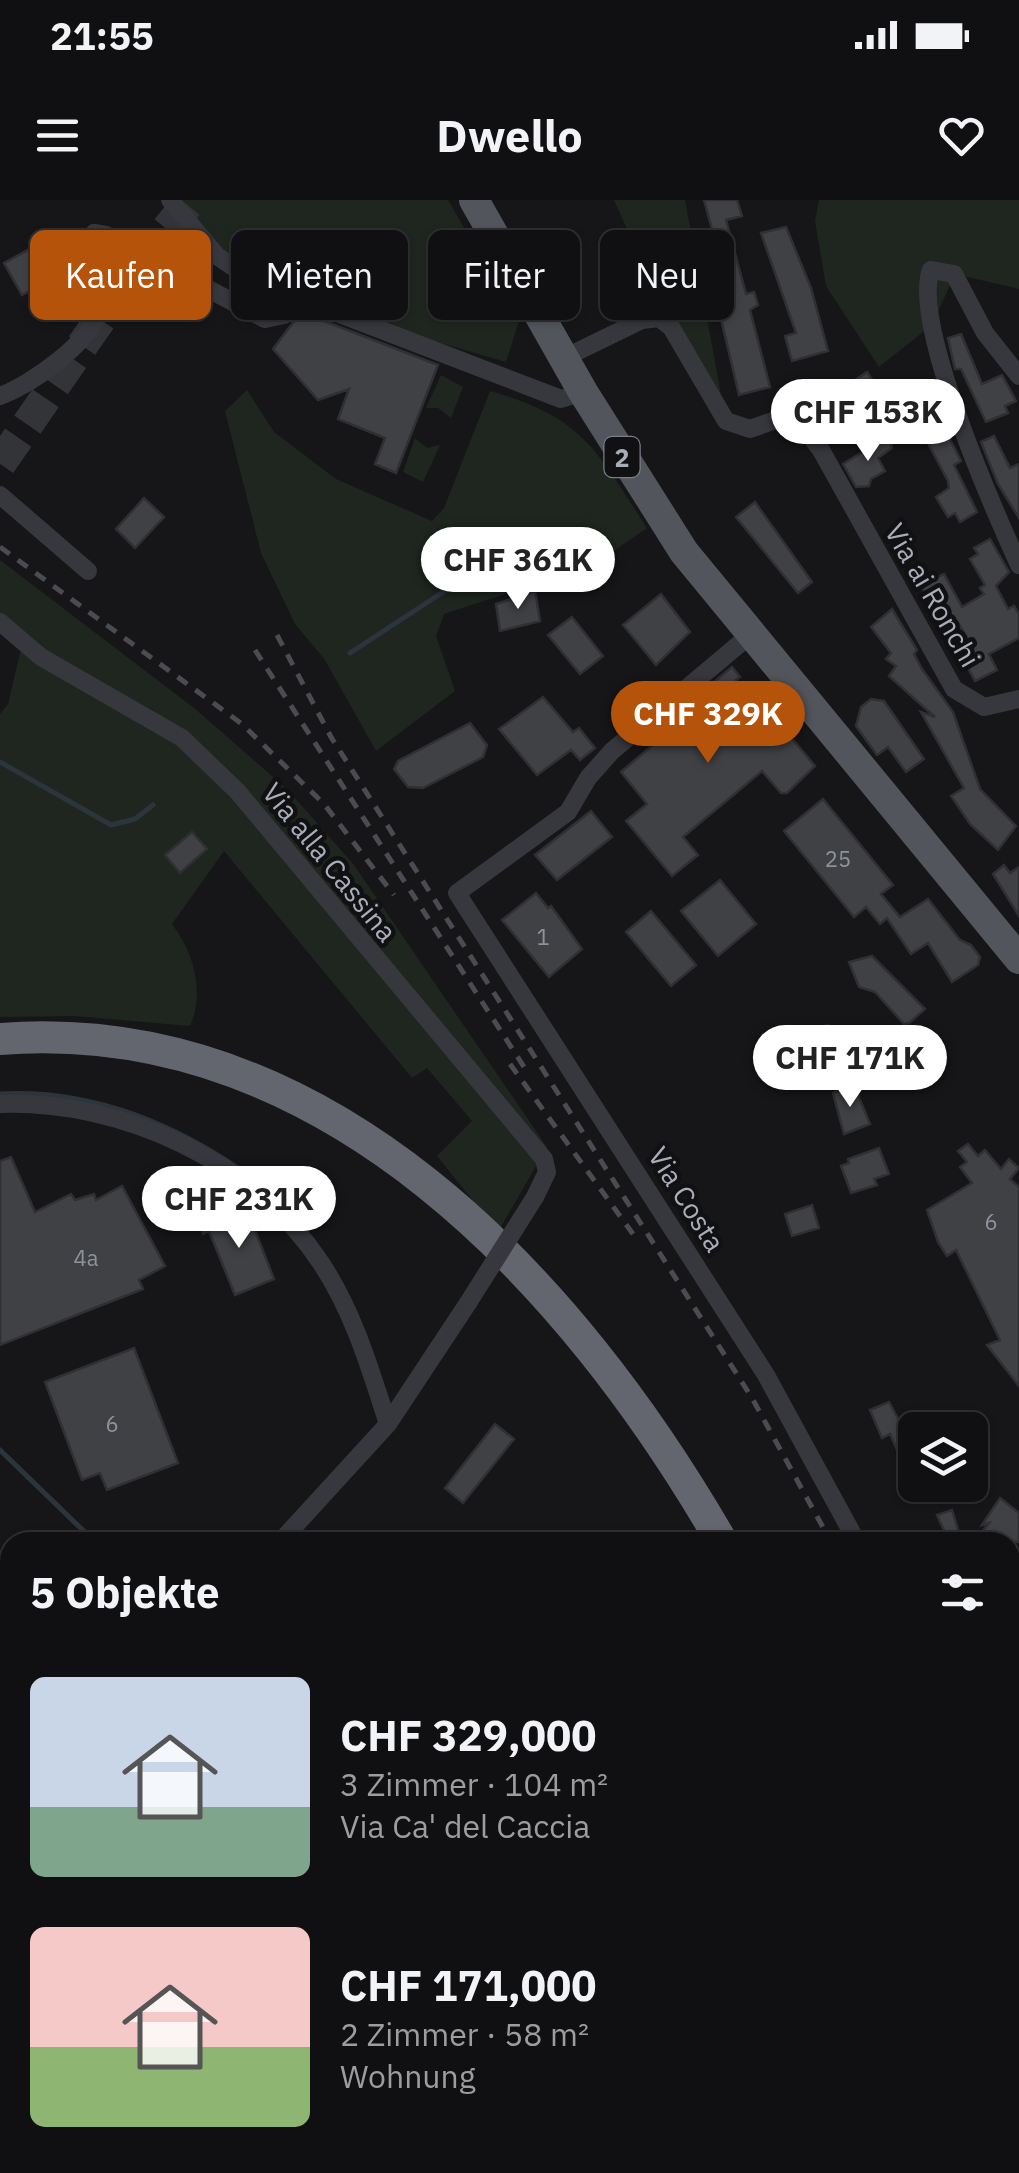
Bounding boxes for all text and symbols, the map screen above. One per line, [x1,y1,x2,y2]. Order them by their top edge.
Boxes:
text: 21:55 [50,11,154,60]
text: Dwello [436,106,583,164]
icon: menu [30,108,85,163]
icon: heart [934,108,989,163]
chip: Kaufen [30,230,211,320]
chip: Mieten [231,230,408,320]
chip: Filter [428,230,580,320]
chip: Neu [600,230,734,320]
pin: CHF 153K [765,379,971,464]
text: CHF 153K [793,390,943,432]
road number: 2 [604,437,640,477]
street label: Via ai Ronchi [877,516,989,674]
pin: CHF 361K [415,527,621,612]
text: CHF 361K [443,538,593,580]
pin: CHF 329K [605,681,811,766]
text: CHF 329K [633,692,783,734]
street label: Via alla Cassina [254,775,406,949]
house number: 25 [825,844,851,873]
house number: 1 [536,922,550,951]
pin: CHF 171K [747,1025,953,1110]
text: CHF 171K [775,1036,925,1078]
street label: Via Costa [640,1140,734,1258]
pin: CHF 231K [136,1166,342,1251]
text: CHF 231K [164,1177,314,1219]
house number: 6 [984,1207,998,1236]
house number: 4a [74,1243,99,1272]
house number: 6 [105,1409,119,1438]
map controls [898,1412,988,1502]
button: layers [898,1412,988,1502]
text: 5 Objekte [30,1565,220,1620]
icon: filters [935,1565,990,1620]
text: CHF 329,000 [340,1708,596,1763]
icon: home [110,1717,230,1837]
text: 3 Zimmer · 104 m² [340,1763,608,1805]
text: Via Ca' del Caccia [340,1805,590,1847]
text: CHF 171,000 [340,1958,596,2013]
icon: home [110,1967,230,2087]
text: 2 Zimmer · 58 m² [340,2013,589,2055]
text: Wohnung [340,2055,476,2097]

